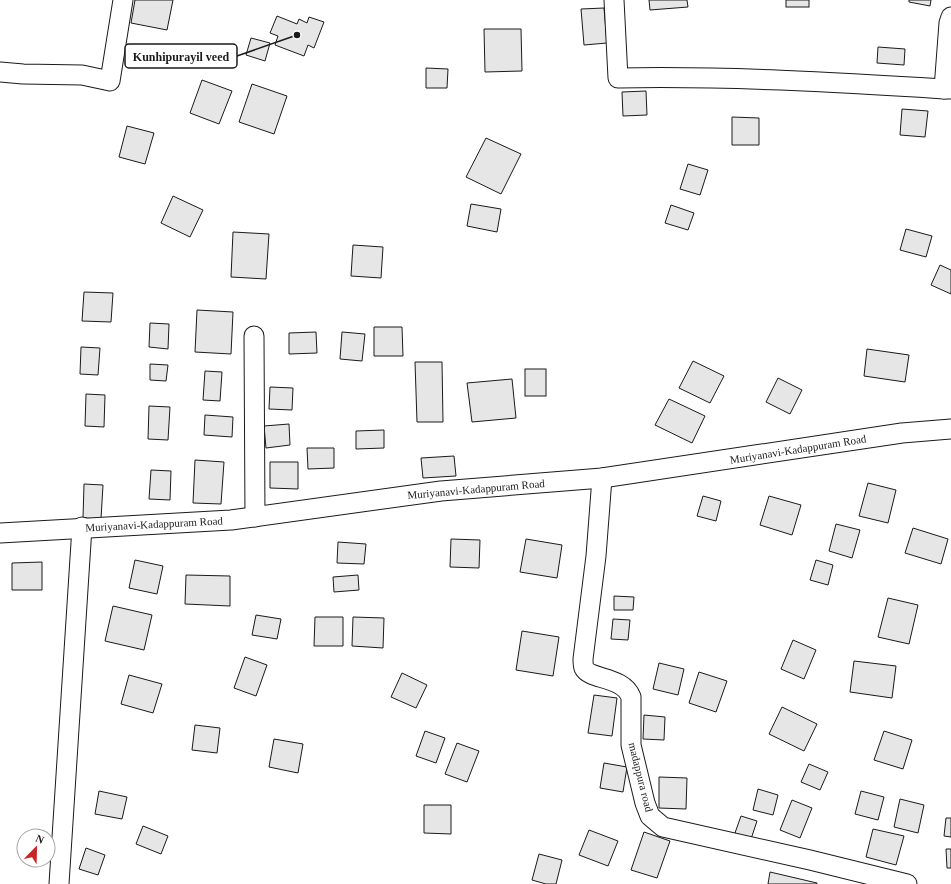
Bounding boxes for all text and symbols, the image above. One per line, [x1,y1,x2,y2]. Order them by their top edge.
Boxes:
callout: Kunhipurayil veed [125,44,237,68]
text: Kunhipurayil veed [133,50,230,64]
street label: Muriyanavi-Kadappuram Road [729,432,867,466]
street label: Muriyanavi-Kadappuram Road [407,477,546,501]
street label: Muriyanavi-Kadappuram Road [85,514,224,534]
street label: madappura road [627,741,656,813]
north arrow [16,828,56,868]
text: N [34,832,46,846]

